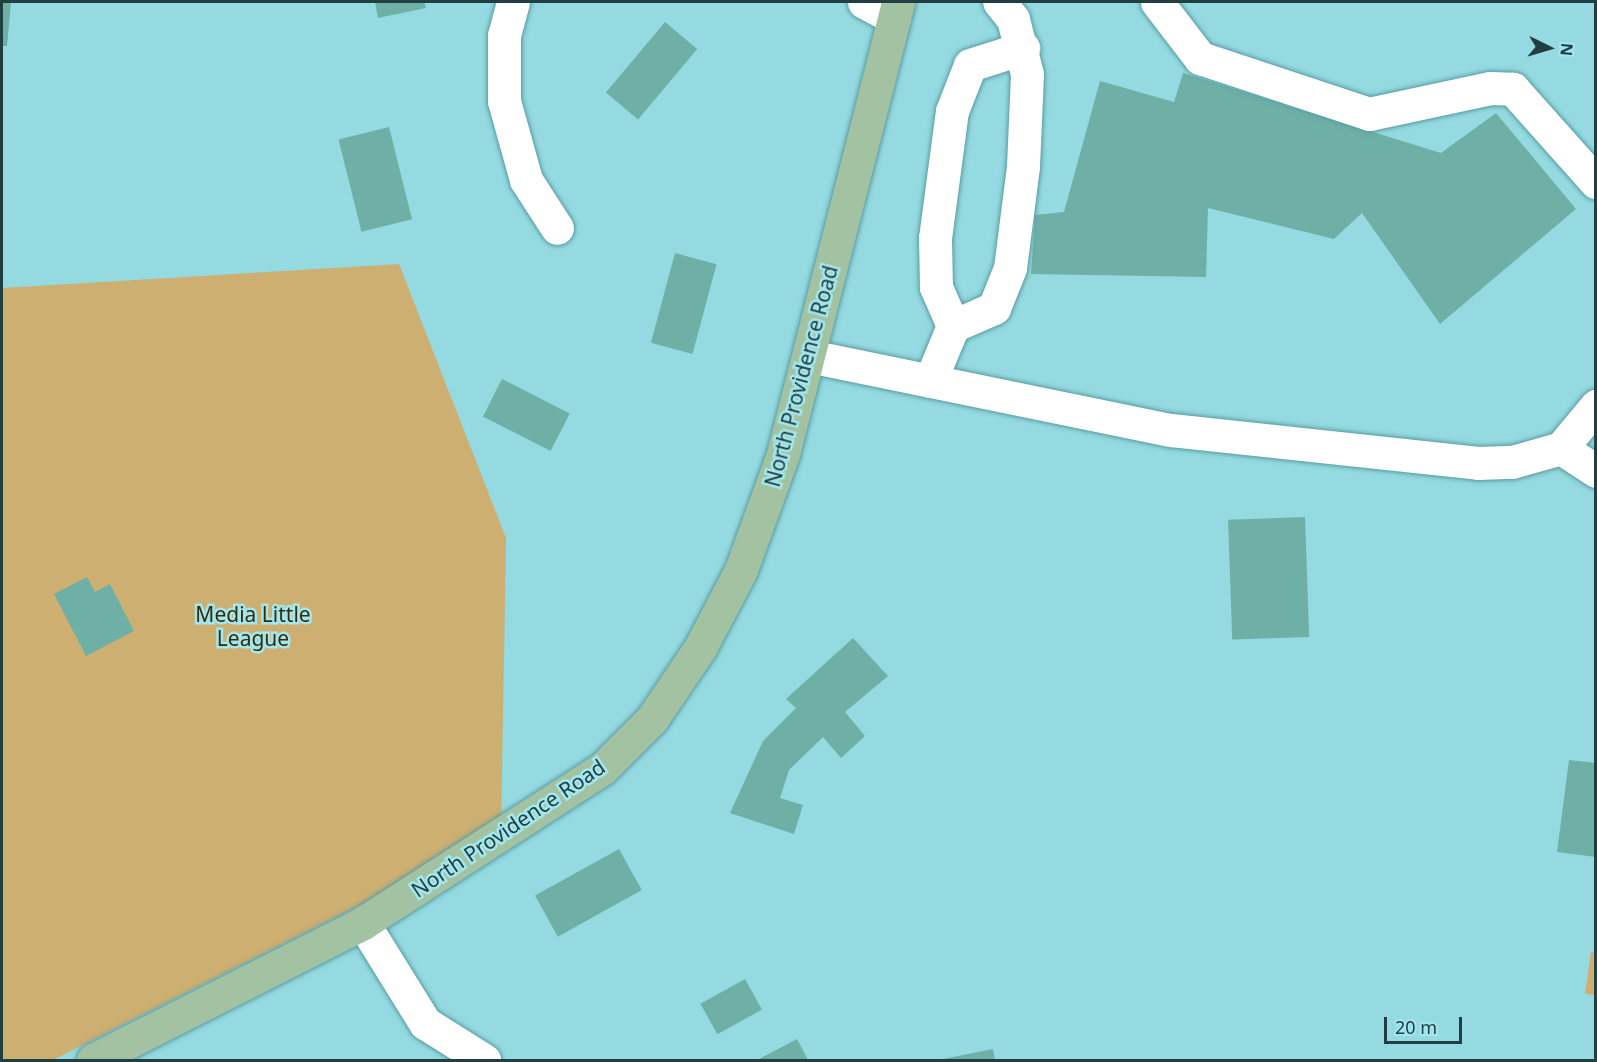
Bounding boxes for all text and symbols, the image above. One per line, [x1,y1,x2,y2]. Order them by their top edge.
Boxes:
north arrow [1519,18,1579,78]
text: N [1555,42,1578,57]
street label: North Providence Road [759,262,843,490]
park label: Media Little League [195,601,311,651]
street label: North Providence Road [406,754,610,902]
scale bar [1387,1005,1465,1043]
text: 20 m [1395,1015,1437,1039]

